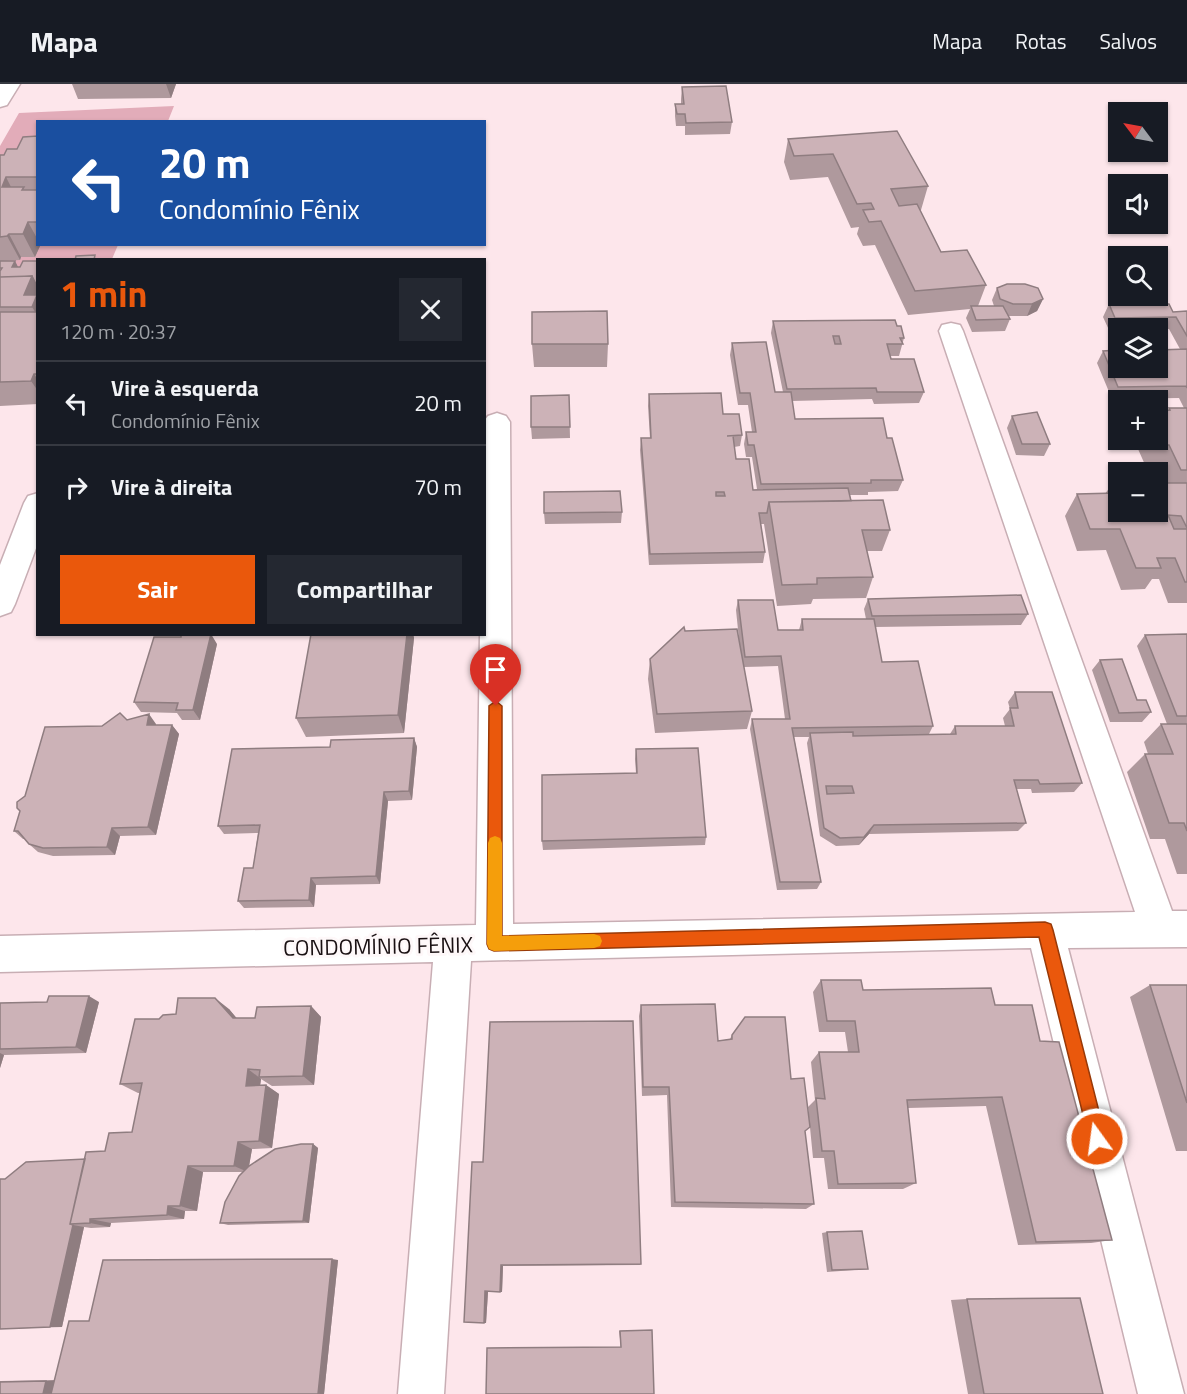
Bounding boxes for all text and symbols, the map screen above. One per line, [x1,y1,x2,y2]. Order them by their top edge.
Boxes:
text: Mapa [30,20,98,63]
text: Mapa [932,25,982,57]
text: Rotas [1015,25,1066,57]
text: Salvos [1099,25,1157,57]
north arrow [1108,102,1168,162]
map controls [1108,102,1168,522]
text: 20 m [159,130,251,194]
icon: left [60,144,138,222]
button: sound [1108,174,1168,234]
text: Condomínio Fênix [159,188,360,229]
button: search [1108,246,1168,306]
text: 1 min [60,266,147,321]
button: close [399,278,462,341]
text: 120 m · 20:37 [60,316,177,347]
button: layers [1108,318,1168,378]
text: Vire à esquerda [111,371,259,405]
text: 20 m [414,386,462,420]
icon: left [60,387,93,420]
button: + [1108,390,1168,450]
text: Condomínio Fênix [111,405,260,436]
button: − [1108,462,1168,522]
text: Vire à direita [111,470,232,504]
text: 70 m [414,470,462,504]
icon: right [60,471,93,504]
button: Sair [60,555,255,624]
button: Compartilhar [267,555,462,624]
pin [470,644,521,706]
icon: arrive [479,653,512,686]
street label: CONDOMÍNIO FÊNIX [283,927,473,965]
position arrow [1065,1107,1129,1171]

